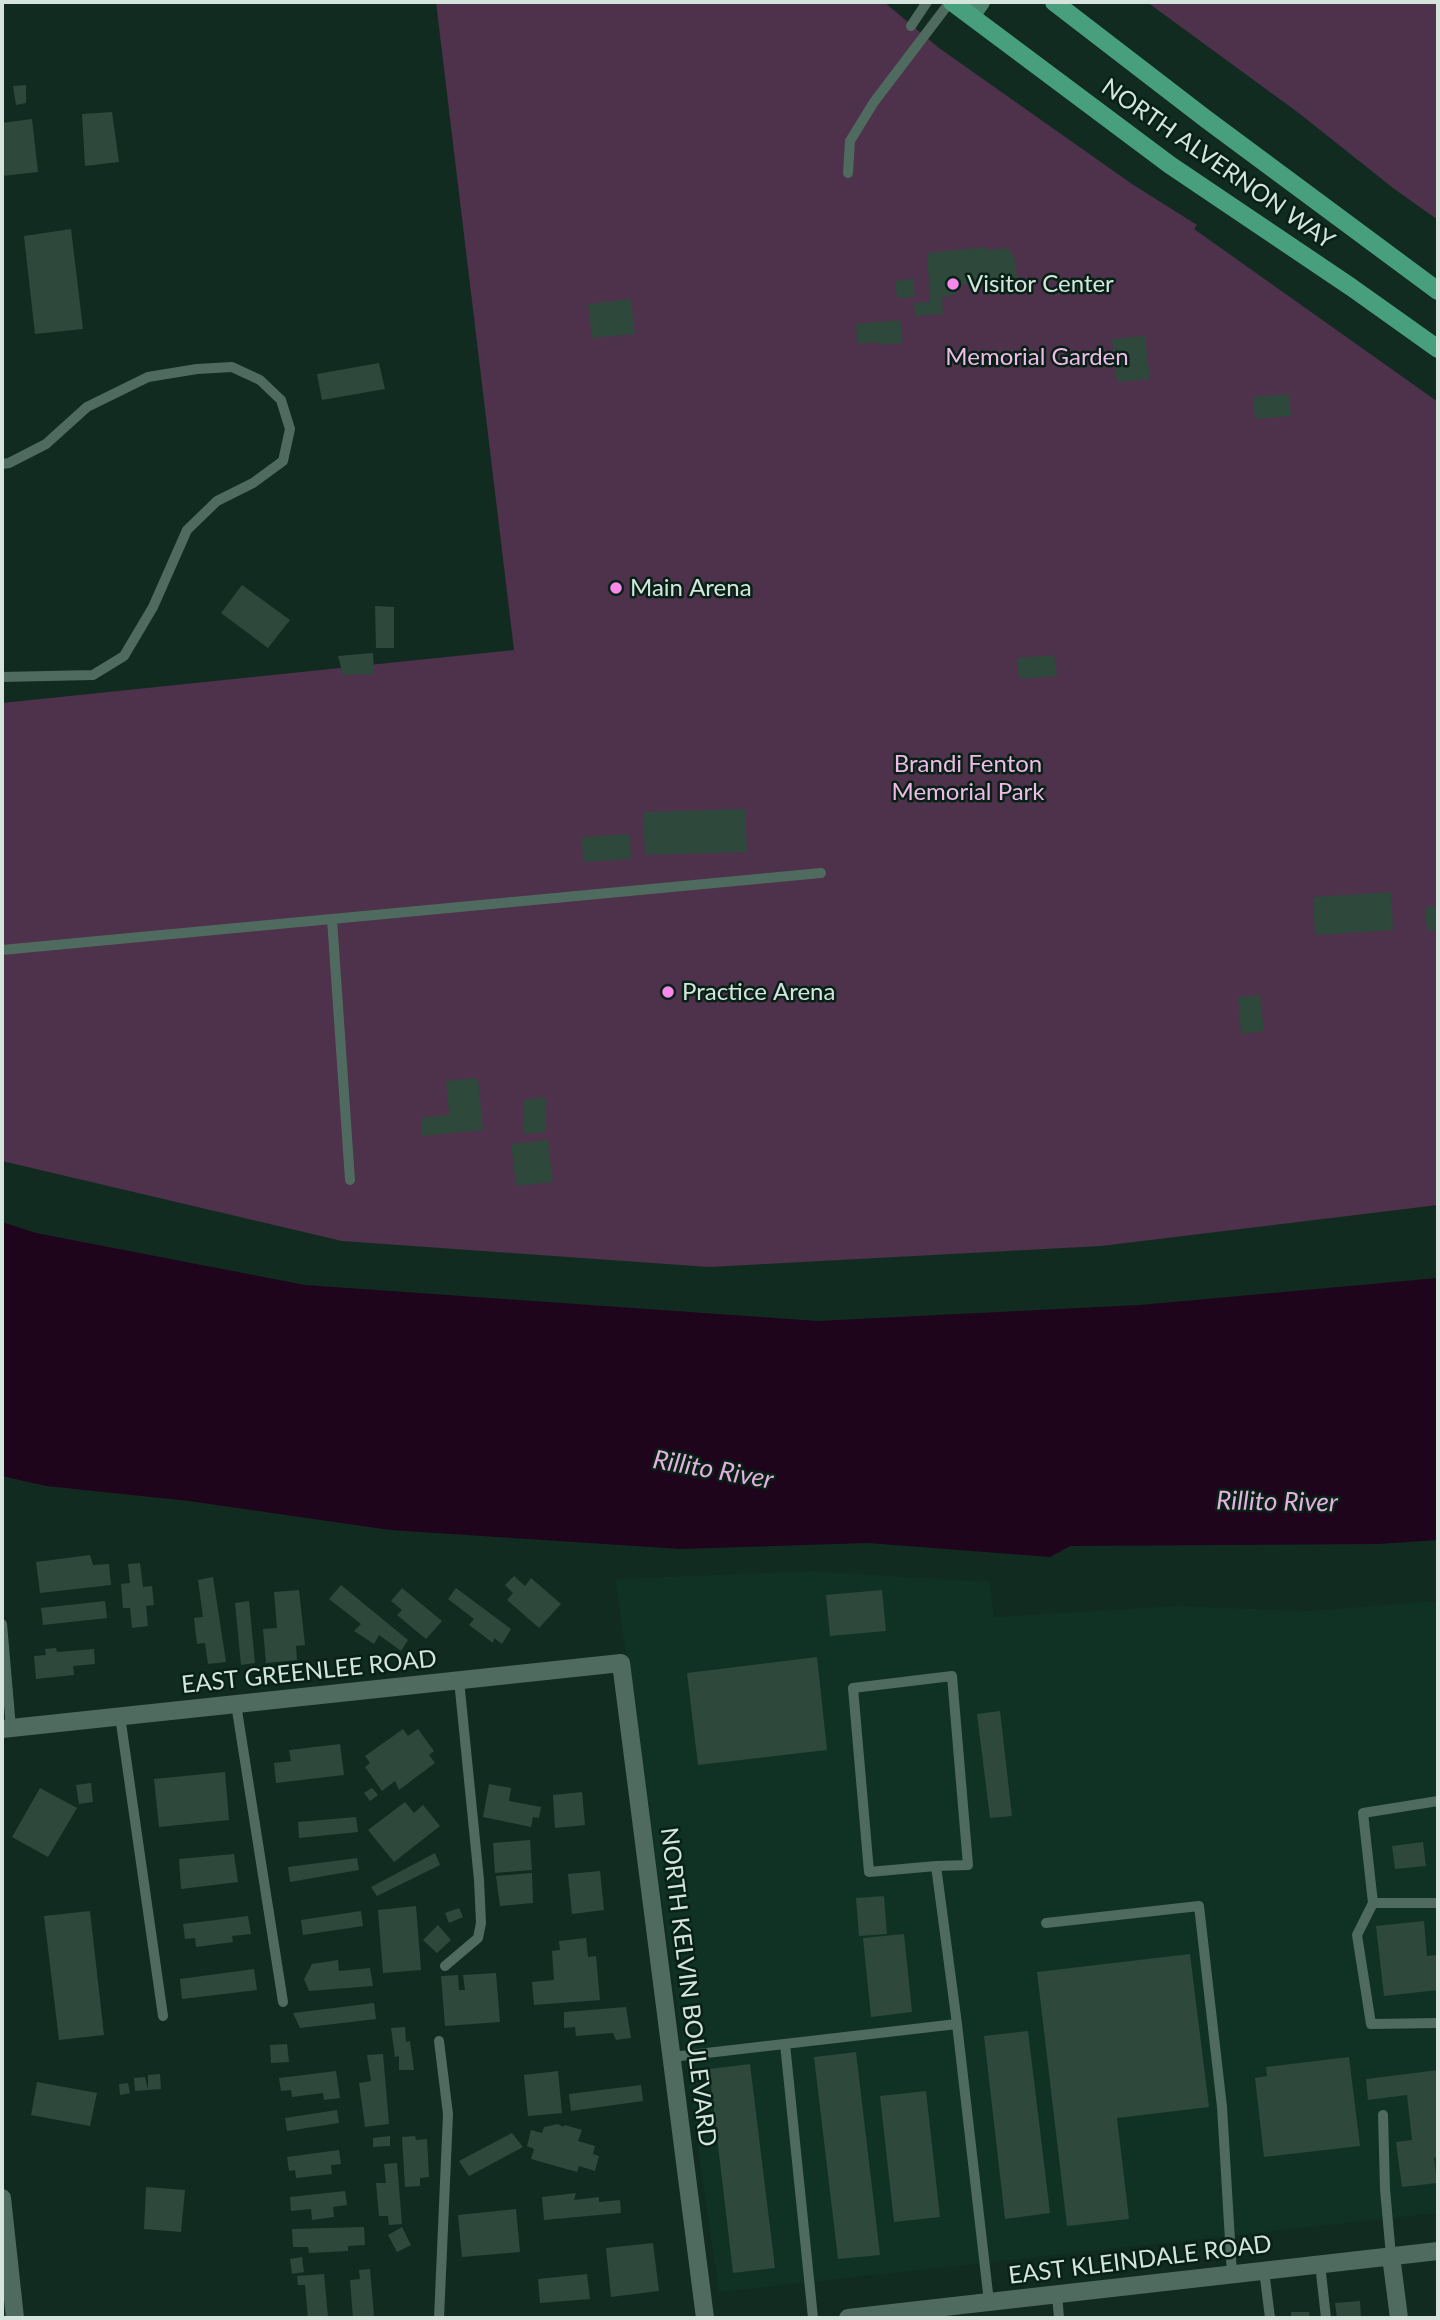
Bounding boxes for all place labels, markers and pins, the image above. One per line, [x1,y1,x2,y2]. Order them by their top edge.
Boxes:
place label: Visitor Center [967,270,1114,298]
marker: Visitor Center [945,276,961,292]
place label: Main Arena [630,574,752,602]
marker: Main Arena [608,580,624,596]
place label: Practice Arena [682,978,835,1006]
marker: Practice Arena [660,984,676,1000]

